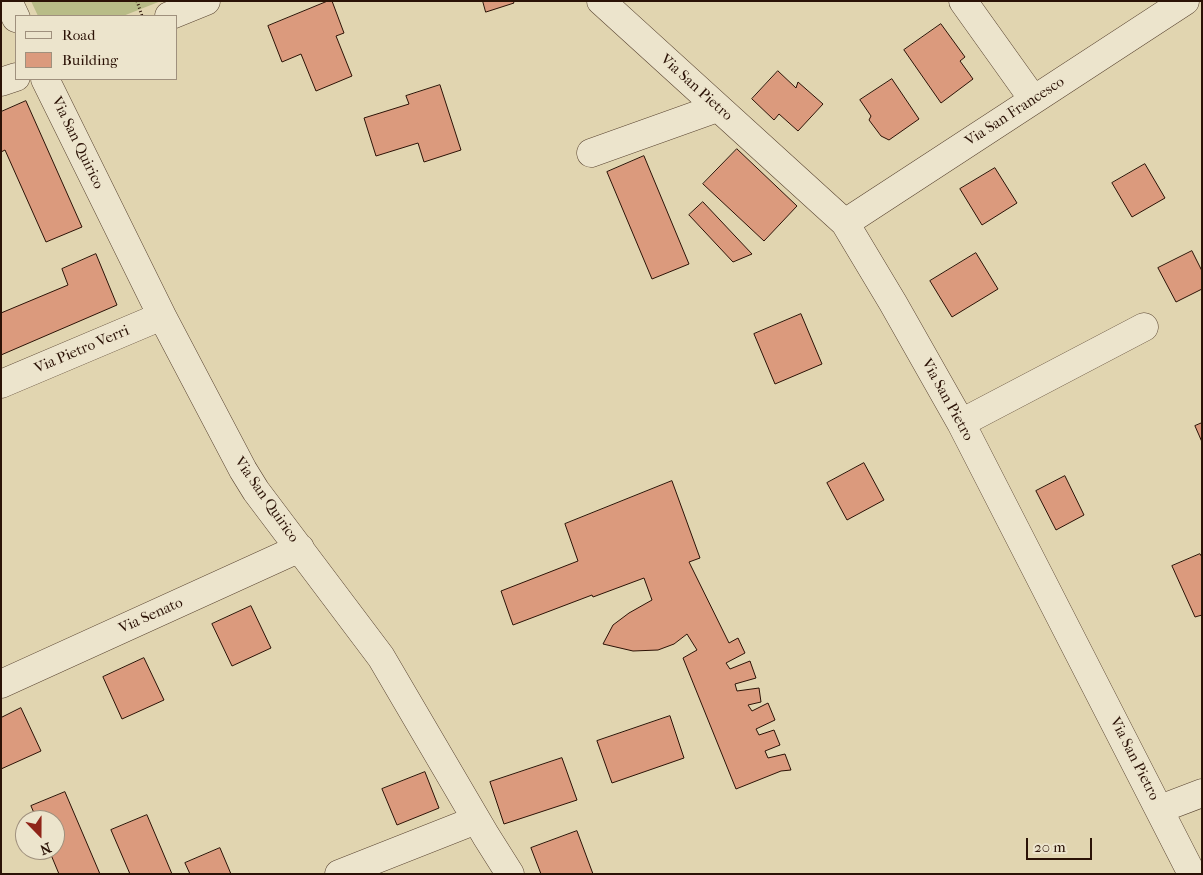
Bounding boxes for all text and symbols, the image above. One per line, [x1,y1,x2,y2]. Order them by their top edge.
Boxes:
legend [15,15,178,80]
text: Road [62,26,95,44]
text: Building [62,51,118,69]
street label: Via San Pietro [656,51,736,125]
street label: Via San Francesco [962,73,1068,151]
street label: Via San Quirico [47,94,107,192]
street label: Via Pietro Verri [32,322,132,378]
street label: Via San Pietro [917,356,977,444]
street label: Via San Quirico [230,454,302,546]
street label: Via Senato [116,594,186,638]
street label: Via San Pietro [1105,714,1163,804]
north arrow [15,810,65,860]
scale bar [1028,828,1094,860]
text: 20 m [1034,838,1066,856]
text: N [37,839,54,858]

